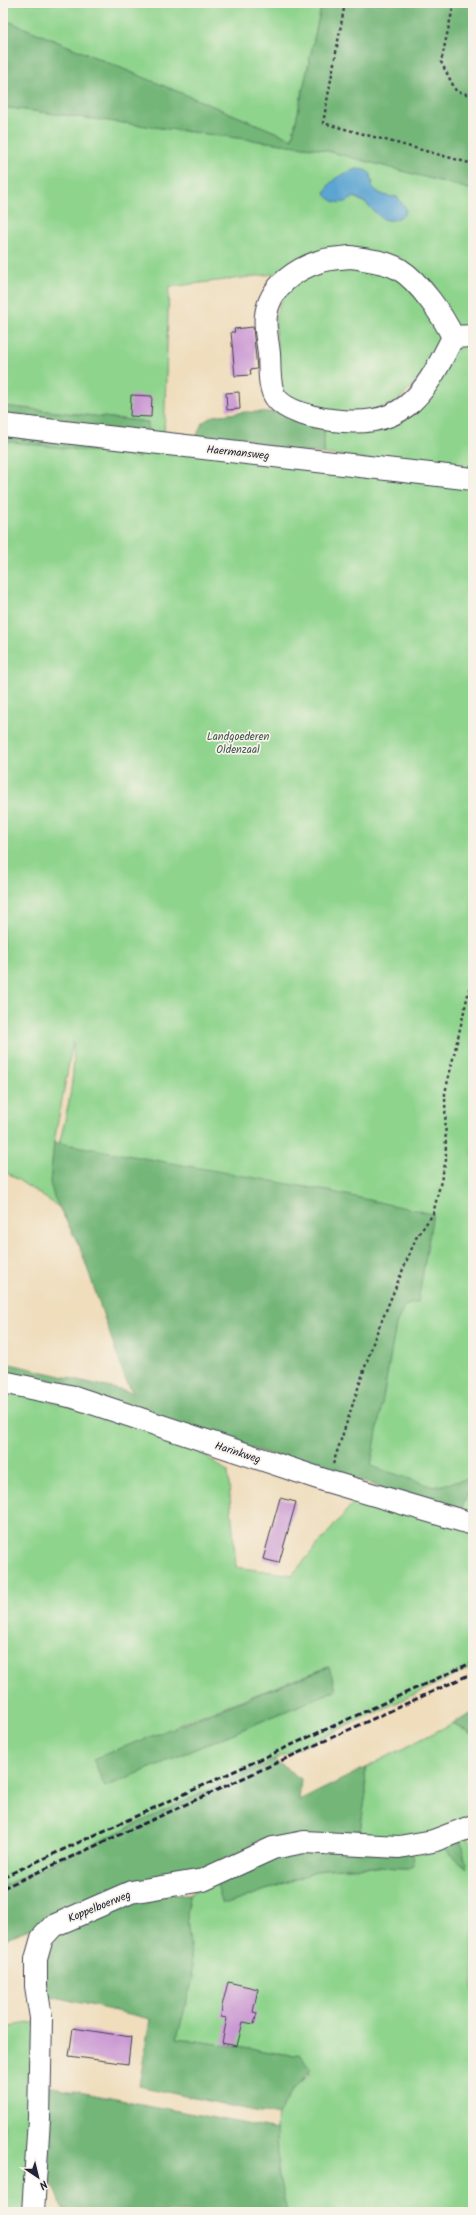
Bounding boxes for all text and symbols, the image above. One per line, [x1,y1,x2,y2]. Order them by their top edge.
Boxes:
street label: Haermansweg [206,441,270,465]
park label: Landgoederen Oldenzaal [207,728,269,759]
street label: Harinkweg [212,1437,263,1469]
street label: Koppelboerweg [65,1886,134,1928]
north arrow [18,2157,58,2197]
text: N [35,2175,51,2194]

